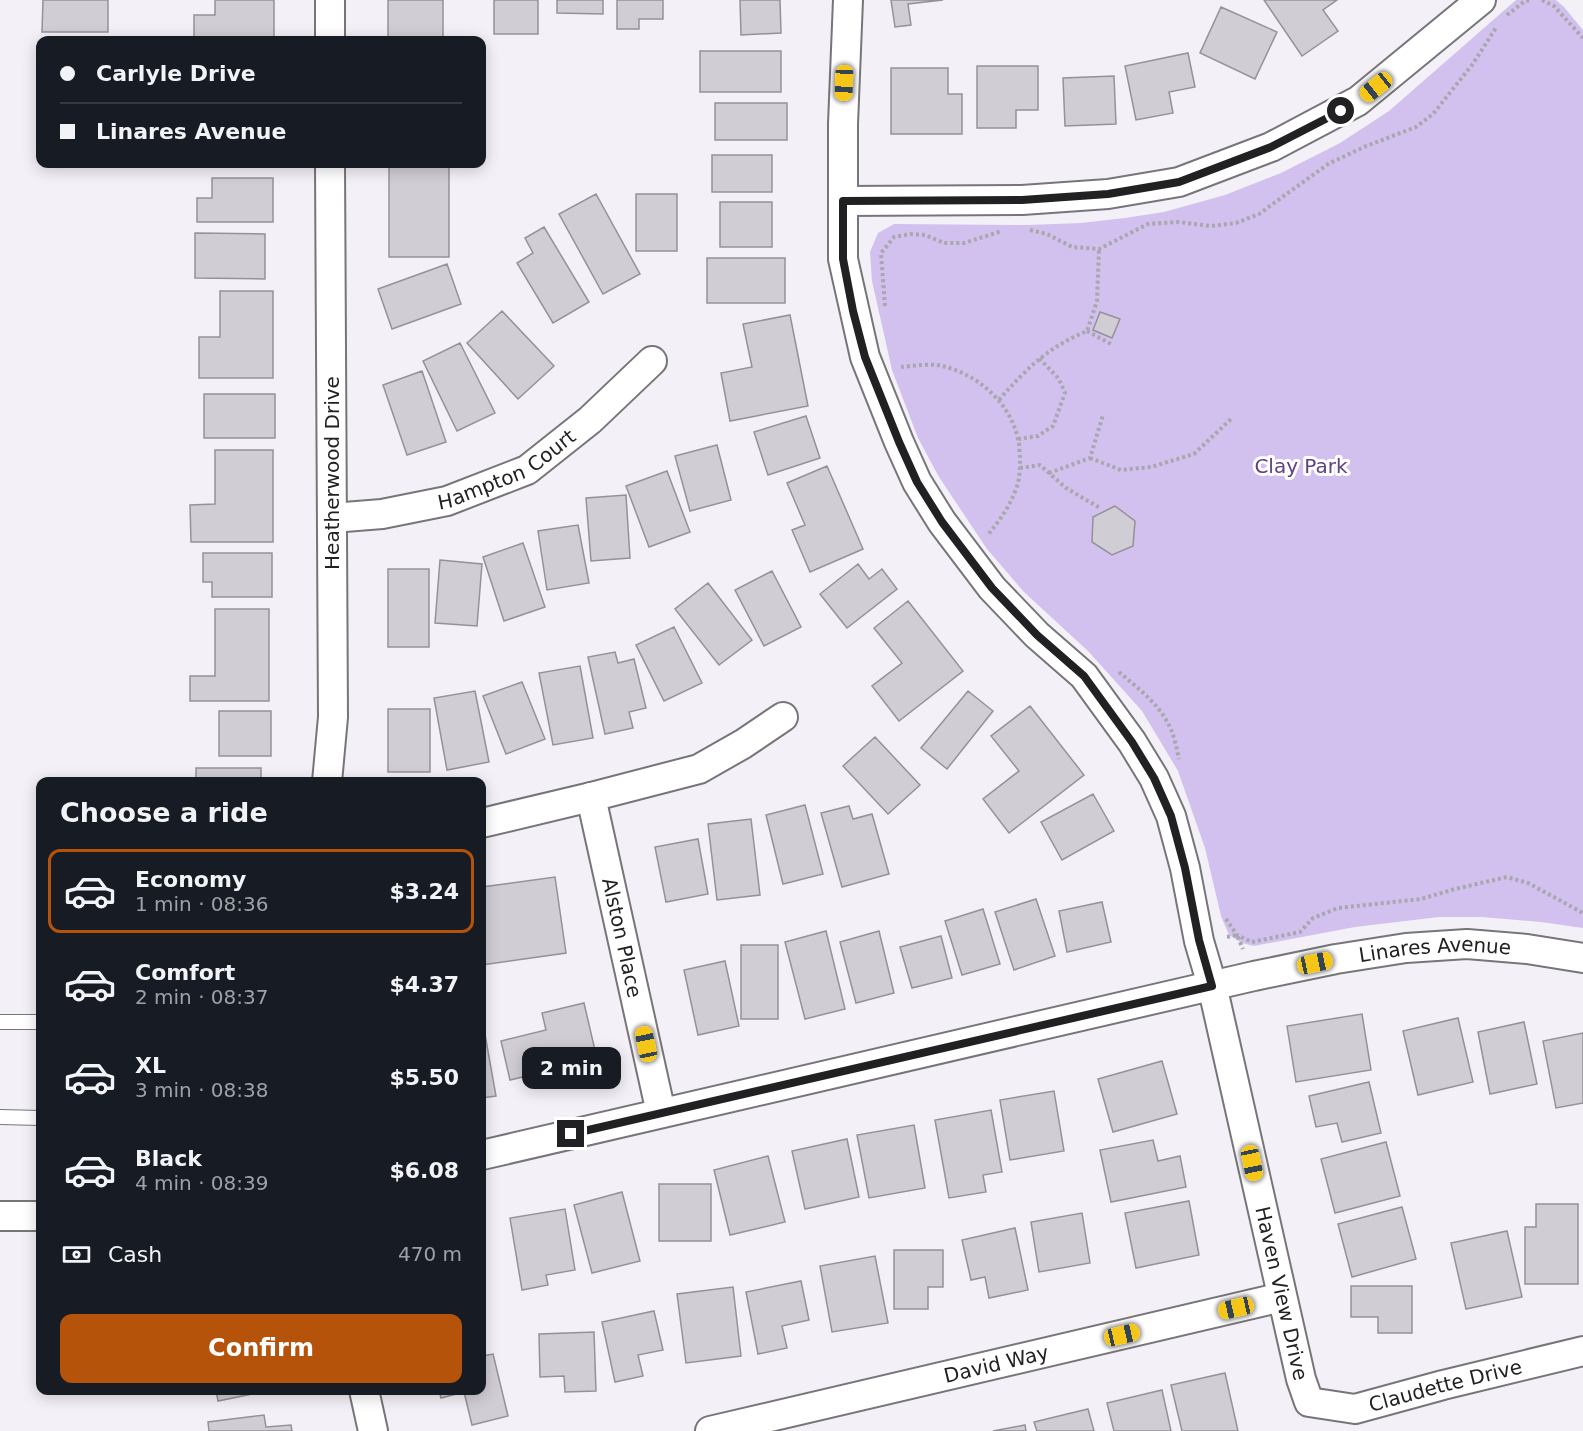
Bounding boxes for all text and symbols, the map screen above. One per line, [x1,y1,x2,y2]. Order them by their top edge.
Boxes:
text: Carlyle Drive [96,61,256,86]
car [834,65,854,101]
car [1356,69,1396,105]
route start [1327,97,1354,124]
text: Linares Avenue [96,119,286,144]
street label: Heatherwood Drive [320,376,344,570]
street label: Hampton Court [436,424,580,515]
park label: Clay Park [1254,454,1348,478]
text: Choose a ride [60,797,268,828]
icon: car [63,864,117,918]
text: Economy [135,867,246,892]
street label: Alston Place [597,875,647,1000]
text: $3.24 [389,879,459,904]
text: 1 min · 08:36 [135,892,269,916]
street label: Linares Avenue [1357,932,1512,967]
car [1296,950,1334,976]
icon: car [63,957,117,1011]
text: Comfort [135,960,235,985]
text: $4.37 [389,972,459,997]
text: 2 min · 08:37 [135,985,269,1009]
car [633,1025,659,1063]
callout: 2 min [522,1047,620,1089]
icon: car [63,1050,117,1104]
text: XL [135,1053,166,1078]
text: 2 min [540,1056,603,1080]
text: $5.50 [389,1065,459,1090]
text: 3 min · 08:38 [135,1078,269,1102]
route end [557,1120,584,1147]
icon: car [63,1143,117,1197]
car [1239,1144,1265,1182]
text: Black [135,1146,202,1171]
text: $6.08 [389,1158,459,1183]
text: 4 min · 08:39 [135,1171,269,1195]
street label: Haven View Drive [1250,1204,1313,1383]
icon: cash [60,1238,93,1271]
text: Cash [108,1242,162,1267]
text: 470 m [398,1242,462,1266]
car [1216,1295,1256,1321]
button: Confirm [60,1314,462,1383]
car [1102,1322,1142,1348]
street label: David Way [942,1340,1051,1388]
street label: Claudette Drive [1366,1354,1524,1417]

